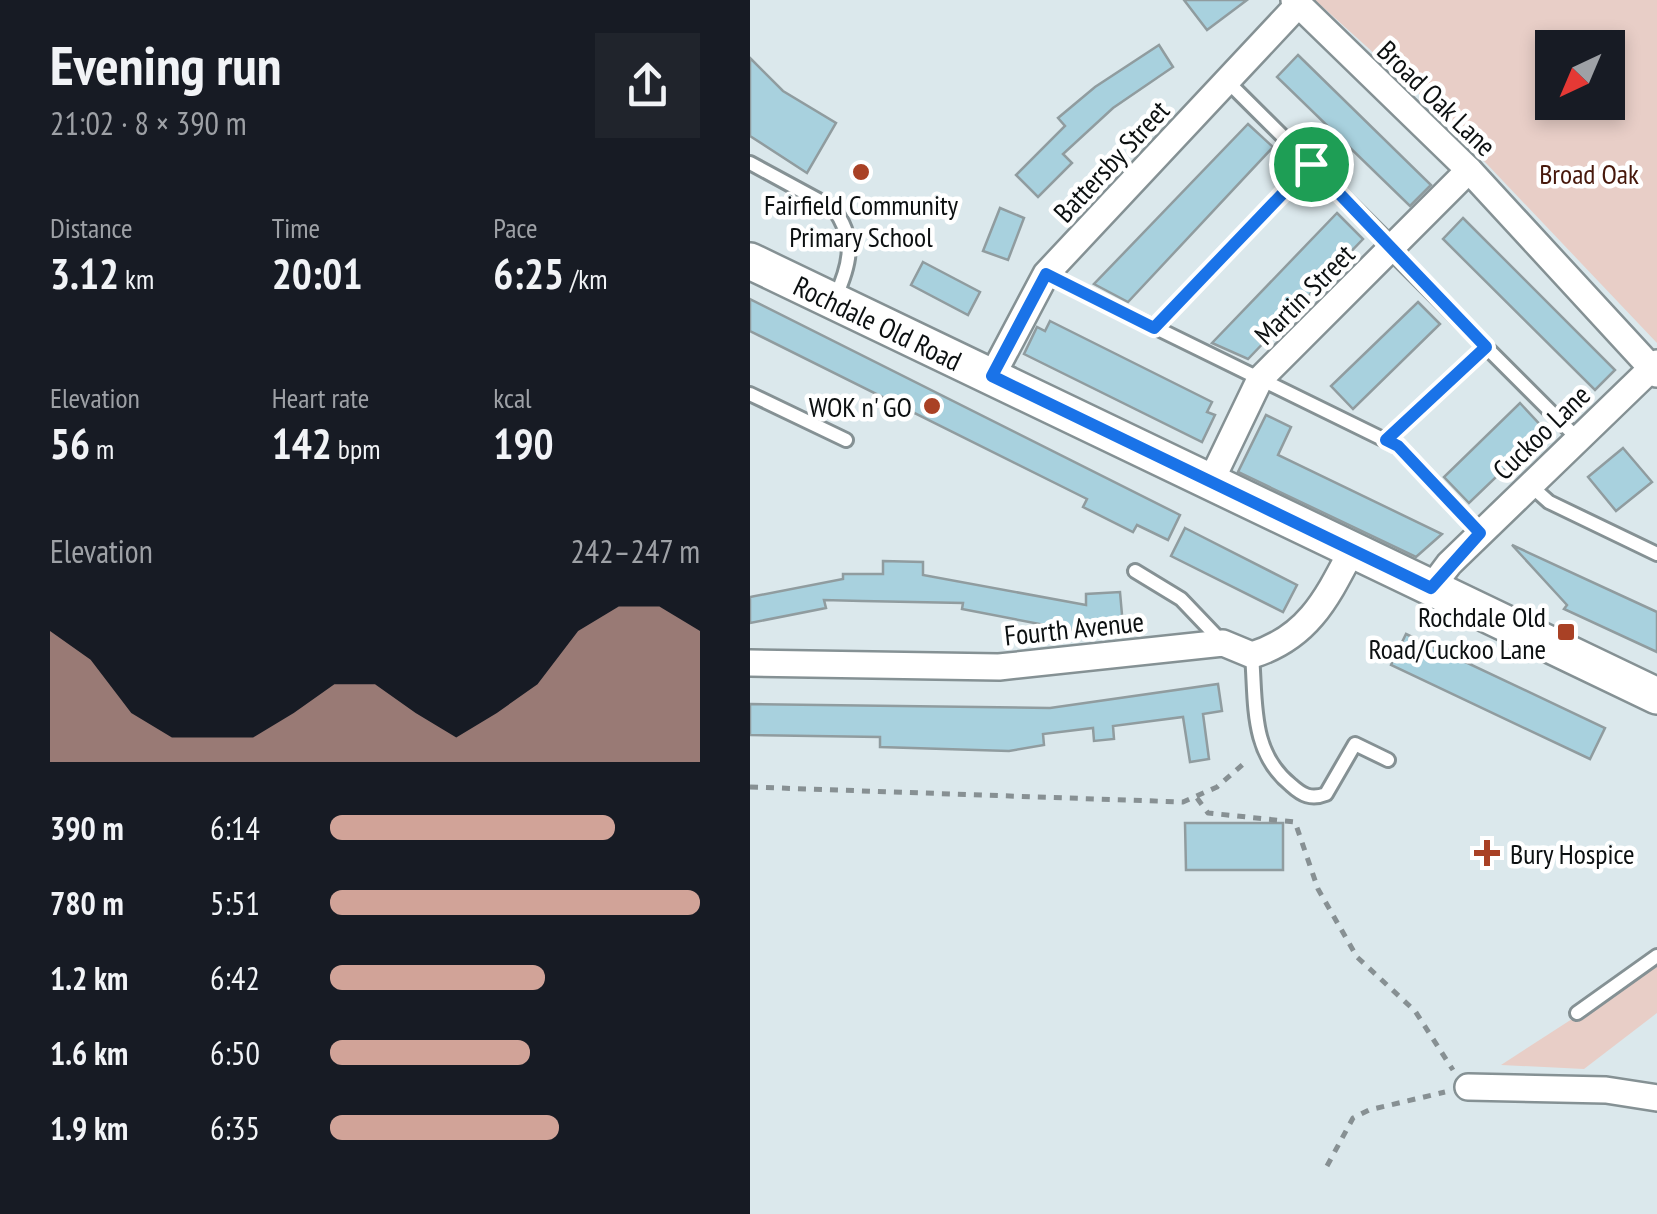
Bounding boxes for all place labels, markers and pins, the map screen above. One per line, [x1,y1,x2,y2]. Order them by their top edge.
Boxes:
pin [1269,122,1354,207]
marker: Fairfield Community Primary School [850,161,872,183]
place label: Fairfield Community Primary School [764,186,959,255]
place label: WOK n' GO [809,388,912,425]
marker: WOK n' GO [921,395,943,417]
place label: Rochdale Old Road/Cuckoo Lane [1368,598,1546,667]
marker: Rochdale Old Road/Cuckoo Lane [1555,621,1577,643]
place label: Bury Hospice [1510,835,1635,872]
marker: Bury Hospice [1474,840,1500,866]

